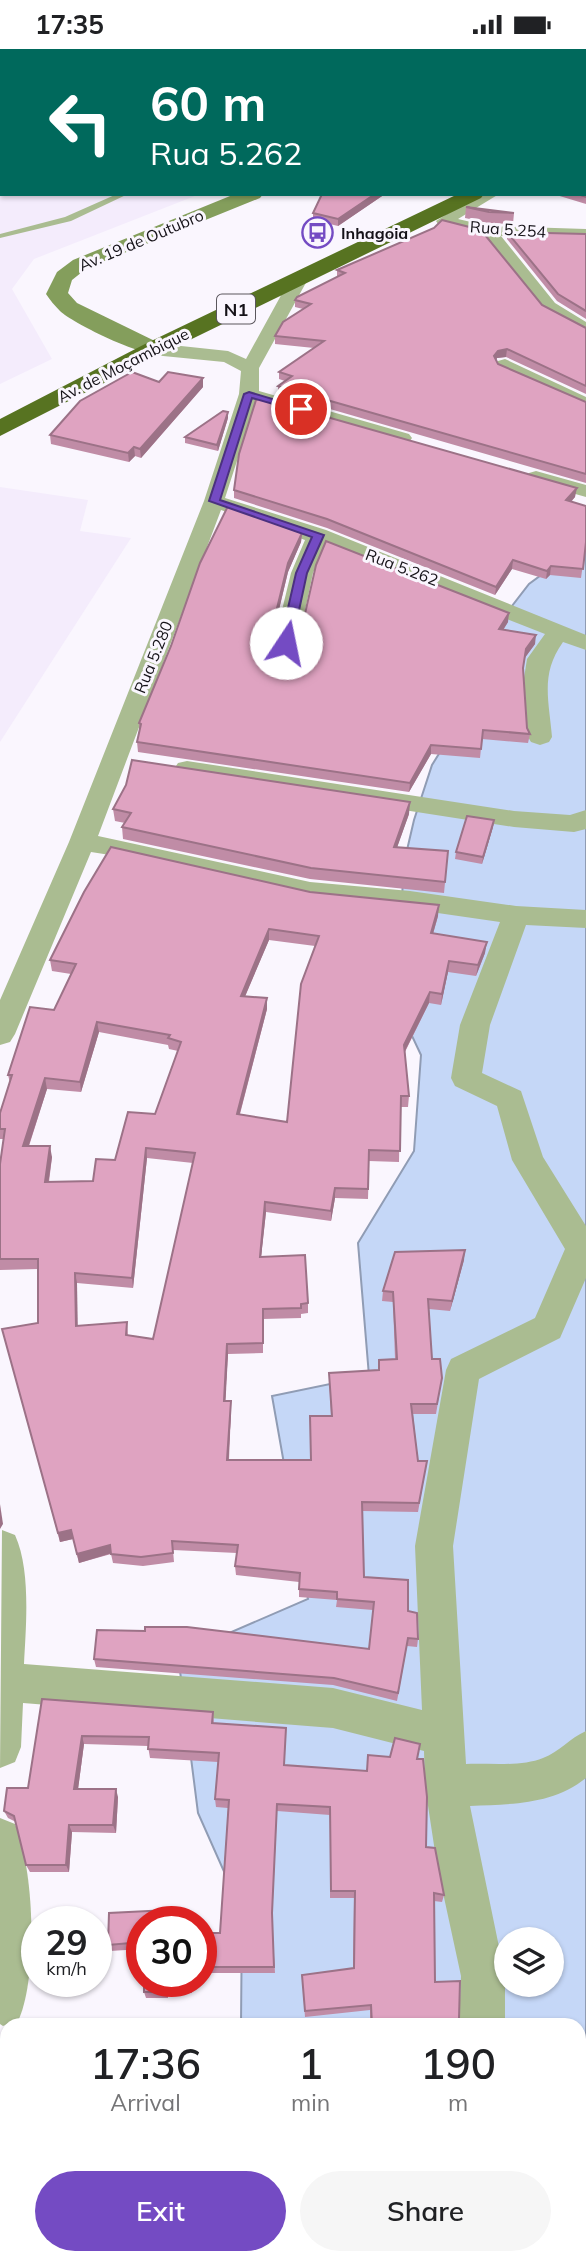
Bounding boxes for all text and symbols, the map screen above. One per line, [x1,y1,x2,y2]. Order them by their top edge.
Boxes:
text: 17:35 [35,8,104,41]
text: 60 m [150,72,266,133]
icon: left [35,77,126,168]
text: Rua 5.262 [150,133,302,173]
street label: Av. 19 de Outubro [76,205,206,275]
bus stop icon: Inhagoia [301,216,335,250]
street label: Rua 5.254 [469,216,547,242]
place label: Inhagoia [341,223,408,243]
road number: N1 [217,295,255,323]
street label: Av. de Moçambique [54,323,192,407]
pin [271,379,331,439]
icon: arrive [282,390,320,428]
street label: Rua 5.262 [363,544,441,590]
position arrow [249,606,323,680]
street label: Rua 5.280 [129,618,177,696]
speed limit sign: 30 [126,1906,217,1997]
text: 29 [45,1920,88,1964]
map controls [494,1927,564,1997]
button: layers [494,1927,564,1997]
text: km/h [46,1957,87,1980]
text: 17:36 [90,2037,201,2090]
text: 1 [298,2037,323,2090]
text: 190 [420,2037,496,2090]
text: Arrival [110,2088,181,2117]
text: min [291,2088,330,2117]
text: m [448,2088,468,2117]
button: Exit [35,2171,286,2251]
button: Share [300,2171,551,2251]

